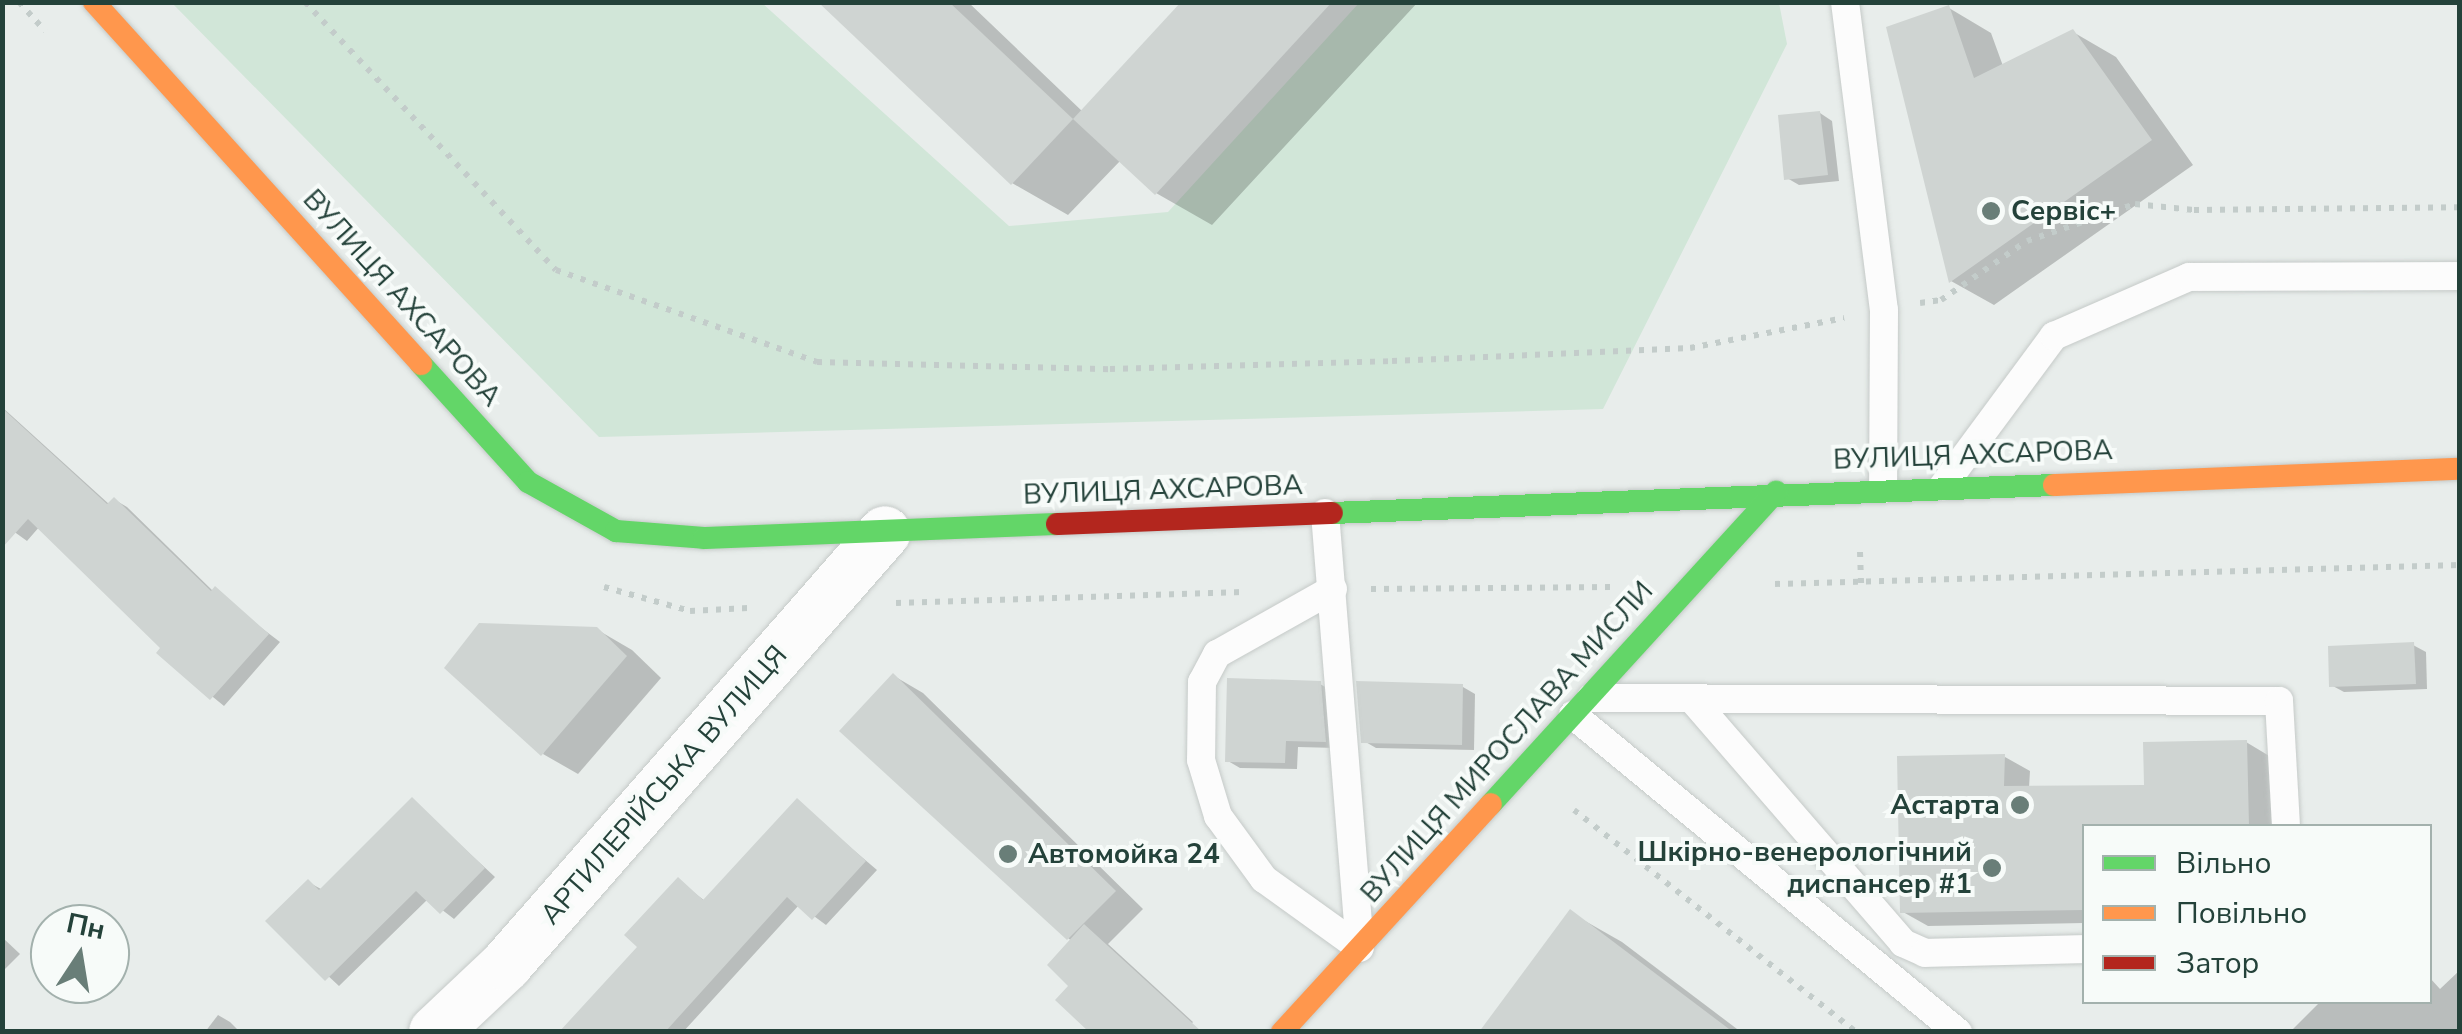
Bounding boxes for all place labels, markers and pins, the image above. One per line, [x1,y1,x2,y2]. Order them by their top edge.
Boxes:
place label: Сервіс+ [2011,194,2116,228]
marker: Сервіс+ [1980,200,2002,222]
place label: Астарта [1890,788,2000,822]
marker: Астарта [2009,794,2031,816]
place label: Шкірно-венерологічний диспансер #1 [1638,835,1972,901]
place label: Автомойка 24 [1028,837,1220,871]
marker: Автомойка 24 [997,843,1019,865]
marker: Шкірно-венерологічний диспансер #1 [1981,857,2003,879]

